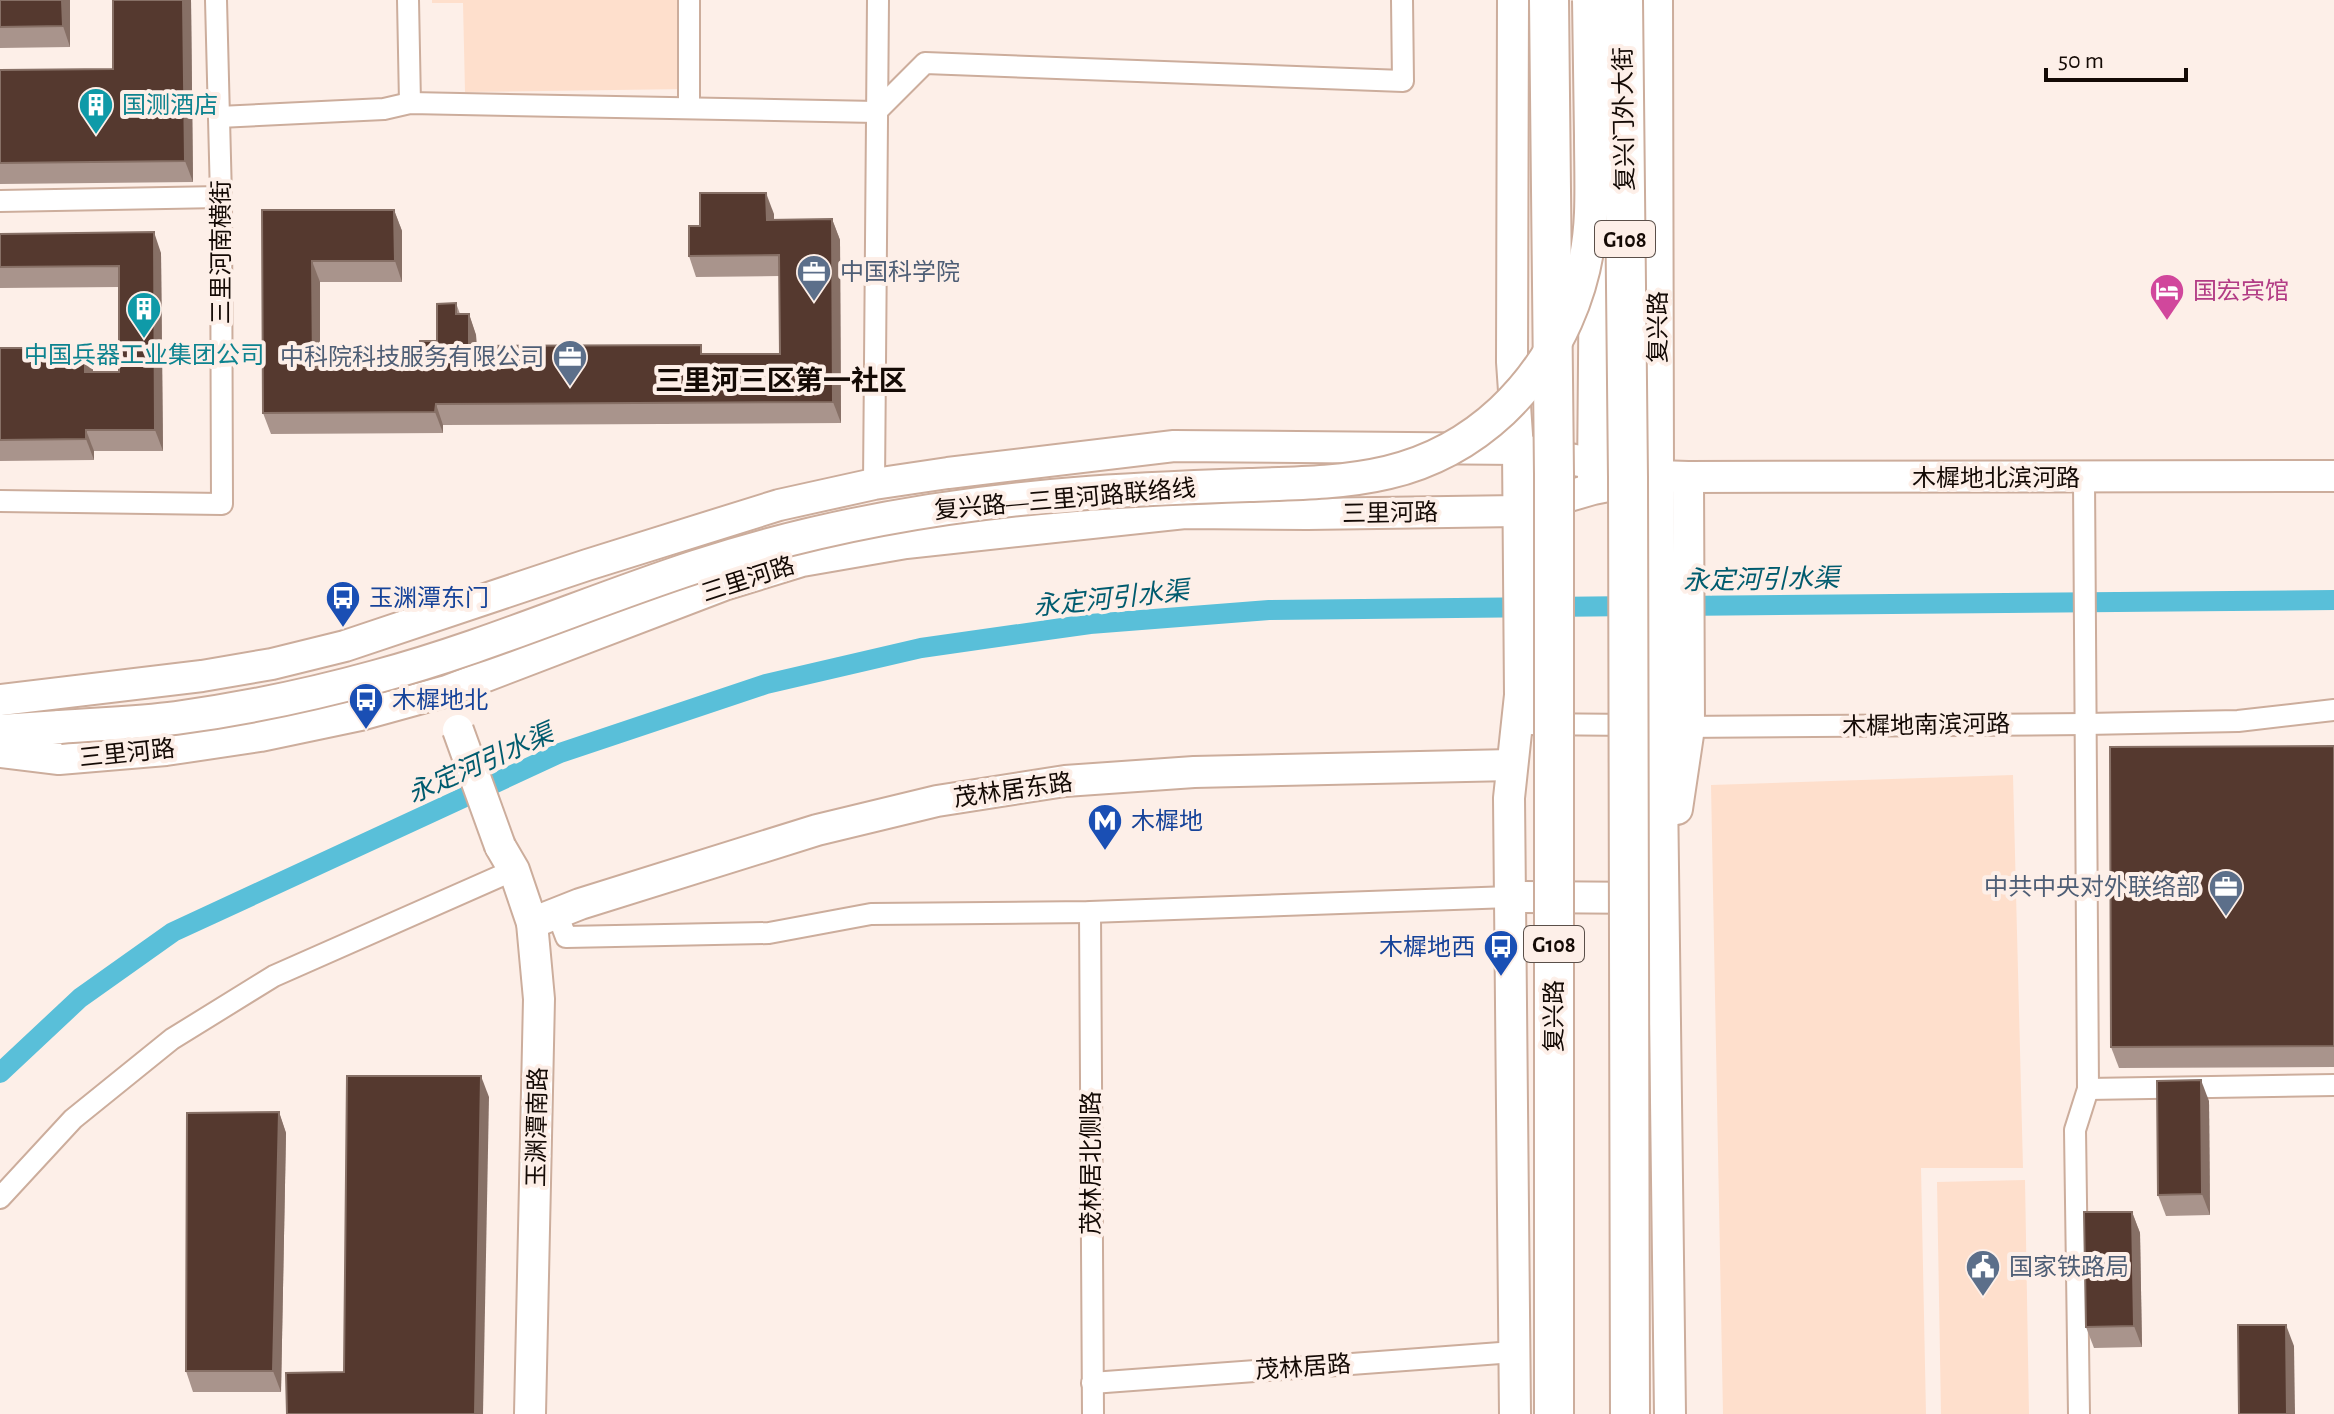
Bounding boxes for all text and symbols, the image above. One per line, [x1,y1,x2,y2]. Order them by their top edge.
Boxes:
scale bar [2046,32,2186,82]
street label: 复兴门外大街 [1610,47,1638,191]
text: 50 m [2058,49,2104,73]
building icon: 国测酒店 [77,86,115,136]
place label: 国测酒店 [122,93,218,118]
street label: 三里河南横街 [208,180,234,324]
road number: G108 [1595,221,1655,257]
office icon: 中国科学院 [795,253,833,303]
place label: 中国科学院 [840,259,960,285]
hotel icon: 国宏宾馆 [2148,272,2186,322]
place label: 国宏宾馆 [2193,278,2289,304]
building icon: 中国兵器工业集团公司 [125,290,163,340]
street label: 复兴路 [1645,291,1671,363]
office icon: 中科院科技服务有限公司 [551,338,589,388]
place label: 中国兵器工业集团公司 [24,342,264,368]
place label: 中科院科技服务有限公司 [280,344,544,370]
district label: 三里河三区第一社区 [655,366,907,396]
street label: 木樨地北滨河路 [1912,465,2080,491]
street label: 复兴路—三里河路联络线 [933,475,1197,523]
street label: 三里河路 [1342,499,1438,527]
street label: 三里河路 [698,552,798,606]
water label: 永定河引水渠 [1683,564,1843,594]
water label: 永定河引水渠 [1032,576,1194,620]
bus stop icon: 玉渊潭东门 [324,579,362,629]
place label: 玉渊潭东门 [369,585,489,611]
bus stop icon: 木樨地北 [347,681,385,731]
place label: 木樨地北 [392,687,488,713]
street label: 木樨地南滨河路 [1842,711,2010,739]
water label: 永定河引水渠 [403,717,561,808]
street label: 三里河路 [78,735,176,771]
street label: 茂林居东路 [952,769,1074,811]
metro station icon: 木樨地 [1086,802,1124,852]
place label: 木樨地 [1131,808,1203,834]
office icon: 中共中央对外联络部 [2207,868,2245,918]
place label: 中共中央对外联络部 [1984,874,2200,900]
road number: G108 [1524,926,1584,962]
bus stop icon: 木樨地西 [1482,928,1520,978]
place label: 木樨地西 [1379,934,1475,960]
street label: 复兴路 [1541,980,1567,1052]
street label: 玉渊潭南路 [523,1067,551,1187]
street label: 茂林居北侧路 [1078,1091,1104,1235]
public building icon: 国家铁路局 [1964,1248,2002,1298]
place label: 国家铁路局 [2009,1254,2129,1280]
street label: 茂林居路 [1254,1351,1352,1383]

